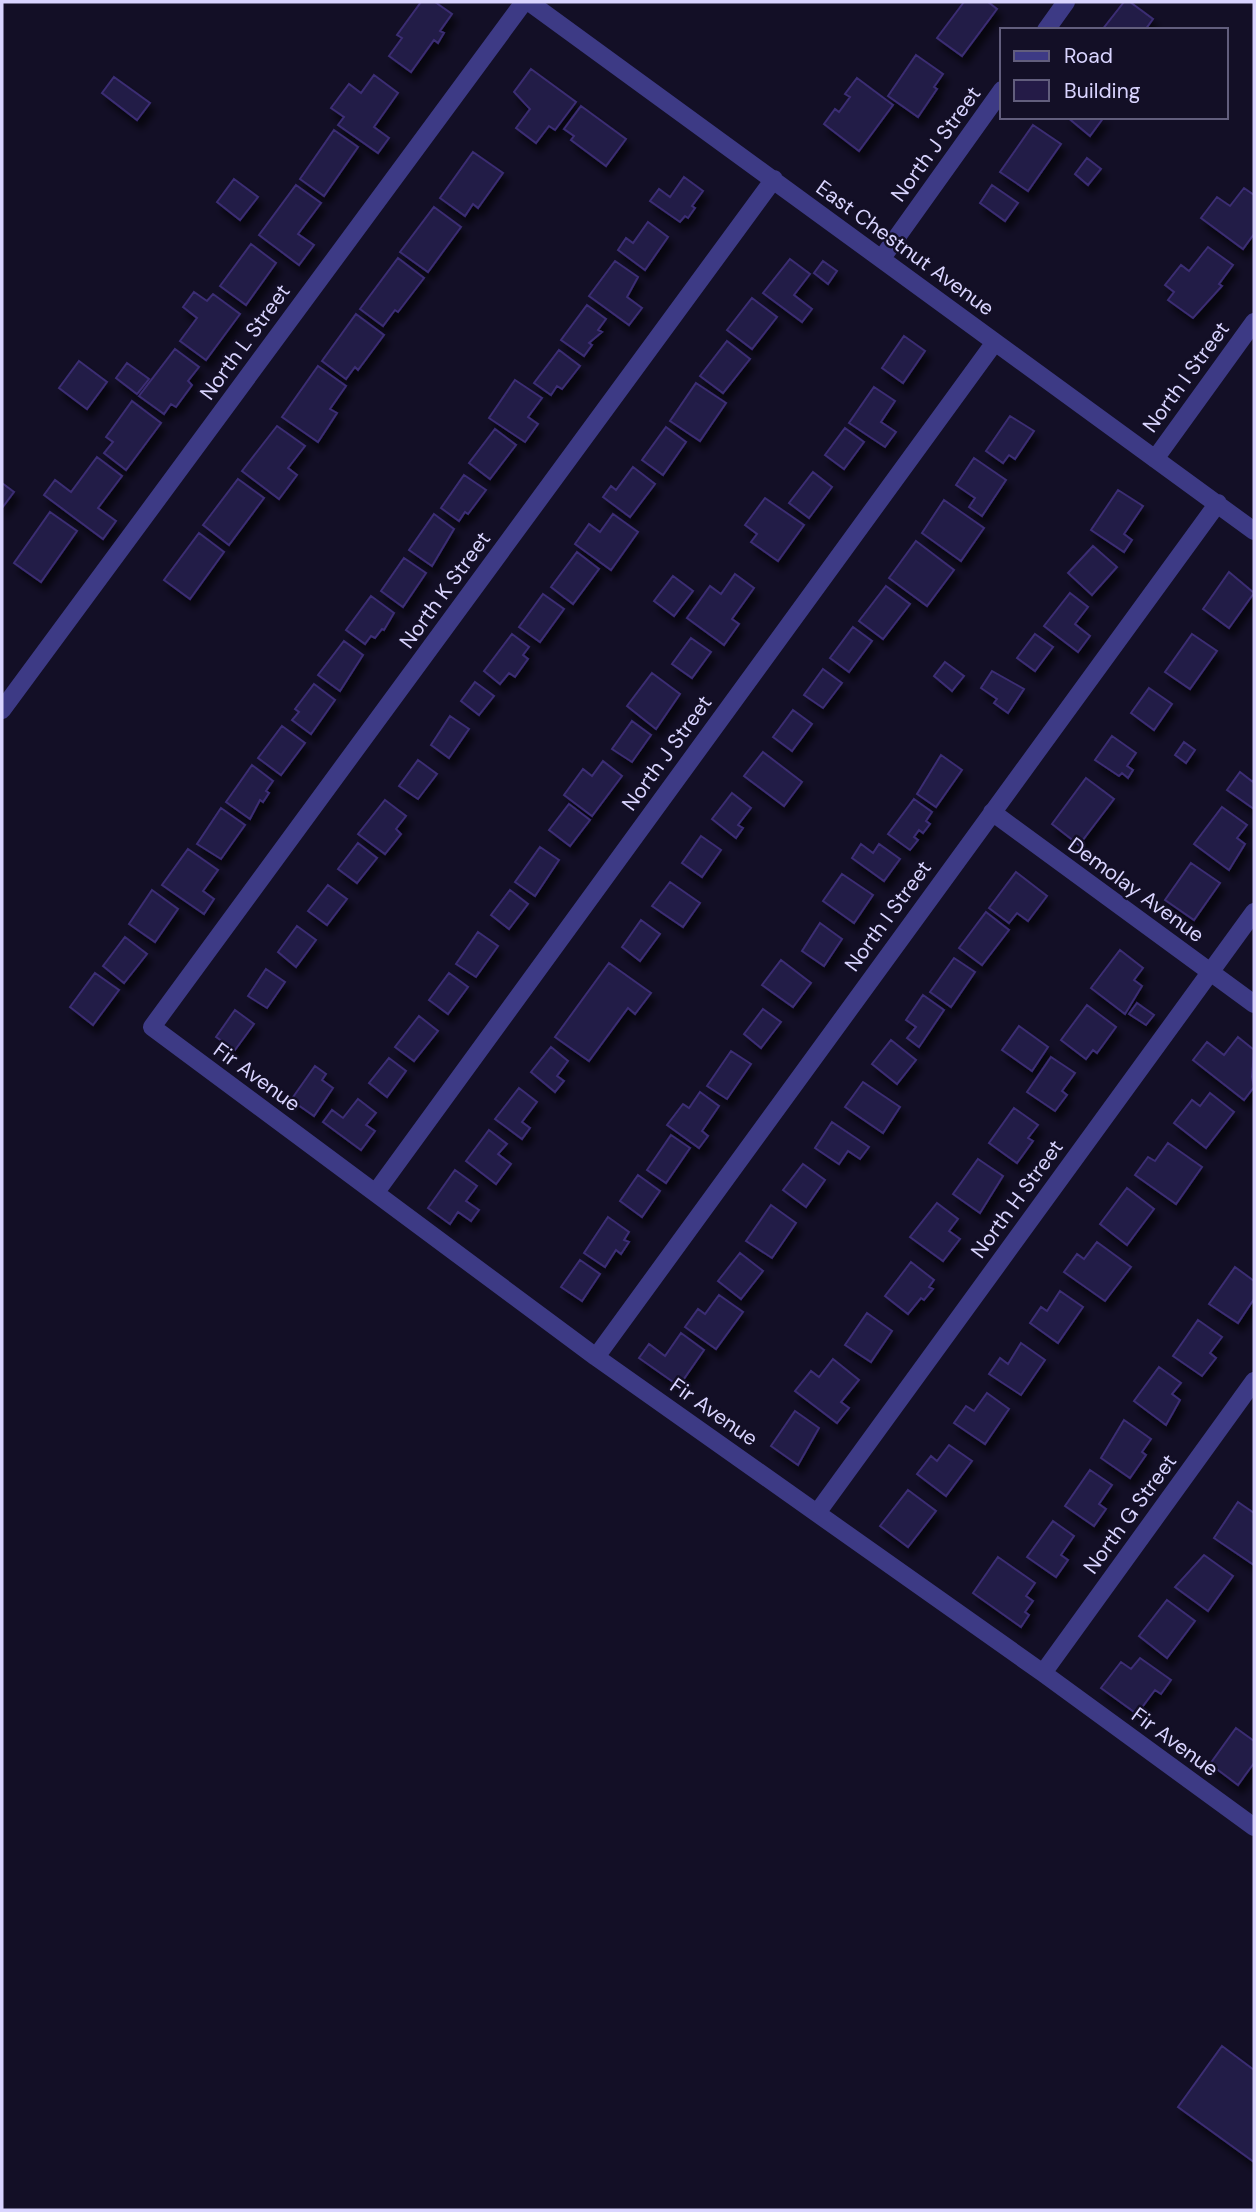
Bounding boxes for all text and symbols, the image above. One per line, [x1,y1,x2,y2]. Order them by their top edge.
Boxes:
legend [1000,28,1228,119]
text: Road [1064,42,1113,70]
text: Building [1064,77,1141,105]
street label: North J Street [885,81,987,207]
street label: East Chestnut Avenue [810,174,1000,322]
street label: North L Street [193,278,297,406]
street label: North I Street [1136,316,1236,438]
street label: North K Street [393,526,497,654]
street label: North J Street [616,690,718,816]
street label: Demolay Avenue [1062,831,1210,949]
street label: North I Street [838,855,938,977]
street label: Fir Avenue [208,1036,306,1118]
street label: North H Street [965,1134,1069,1264]
street label: Fir Avenue [665,1372,763,1452]
street label: North G Street [1077,1448,1183,1580]
street label: Fir Avenue [1126,1701,1224,1783]

